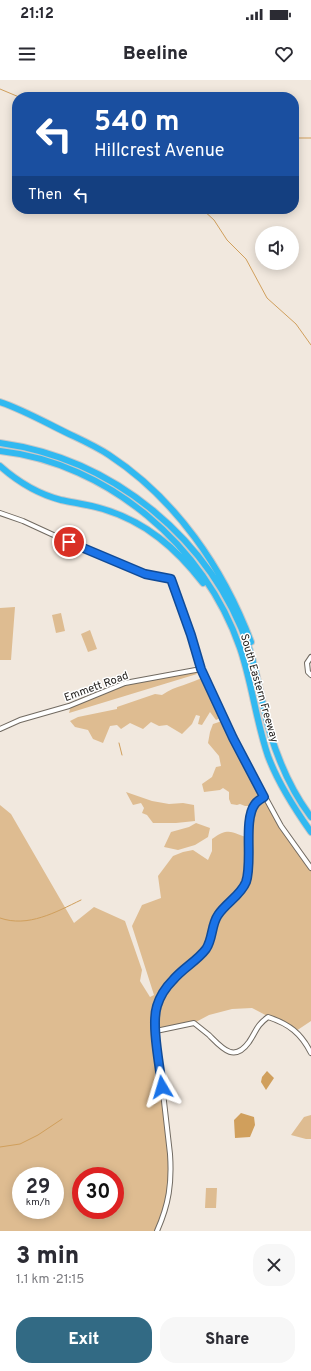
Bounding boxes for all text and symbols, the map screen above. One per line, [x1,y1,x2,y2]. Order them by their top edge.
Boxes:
text: 21:12 [20,5,54,24]
icon: menu [16,43,38,65]
text: Beeline [123,43,188,66]
icon: heart [273,43,295,65]
text: 540 m [94,105,180,141]
icon: left [28,108,80,160]
text: Hillcrest Avenue [94,140,224,163]
icon: left [70,184,92,206]
text: Then [28,186,62,205]
map controls [255,226,299,270]
button: sound [255,226,299,270]
pin [52,525,86,559]
icon: arrive [58,531,80,553]
street label: South Eastern Freeway [237,632,281,744]
street label: Emmett Road [62,669,130,705]
position arrow [141,1066,183,1108]
speed limit sign: 30 [72,1167,124,1219]
text: 29 [26,1175,50,1201]
text: km/h [26,1196,50,1209]
text: 3 min [16,1242,79,1272]
button: close [253,1244,295,1286]
text: 1.1 km · 21:15 [16,1272,84,1288]
button: Exit [16,1317,152,1363]
button: Share [160,1317,295,1363]

